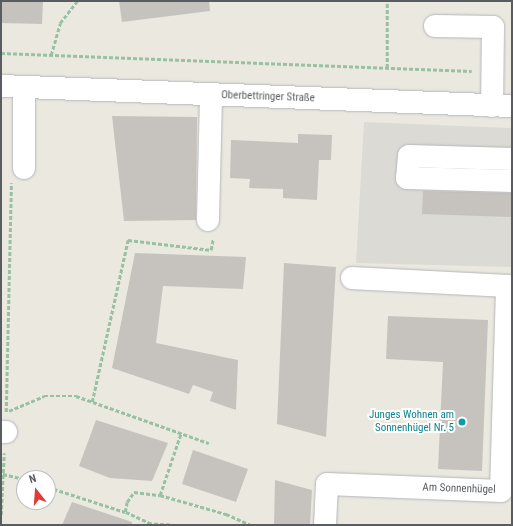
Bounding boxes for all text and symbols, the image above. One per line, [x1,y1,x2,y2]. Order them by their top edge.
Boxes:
street label: Oberbettringer Straße [221,89,315,105]
place label: Junges Wohnen am Sonnenhügel Nr. 5 [369,409,454,435]
marker: Junges Wohnen am Sonnenhügel Nr. 5 [457,417,467,427]
north arrow [16,470,56,510]
text: N [28,472,38,486]
street label: Am Sonnenhügel [422,481,496,497]

